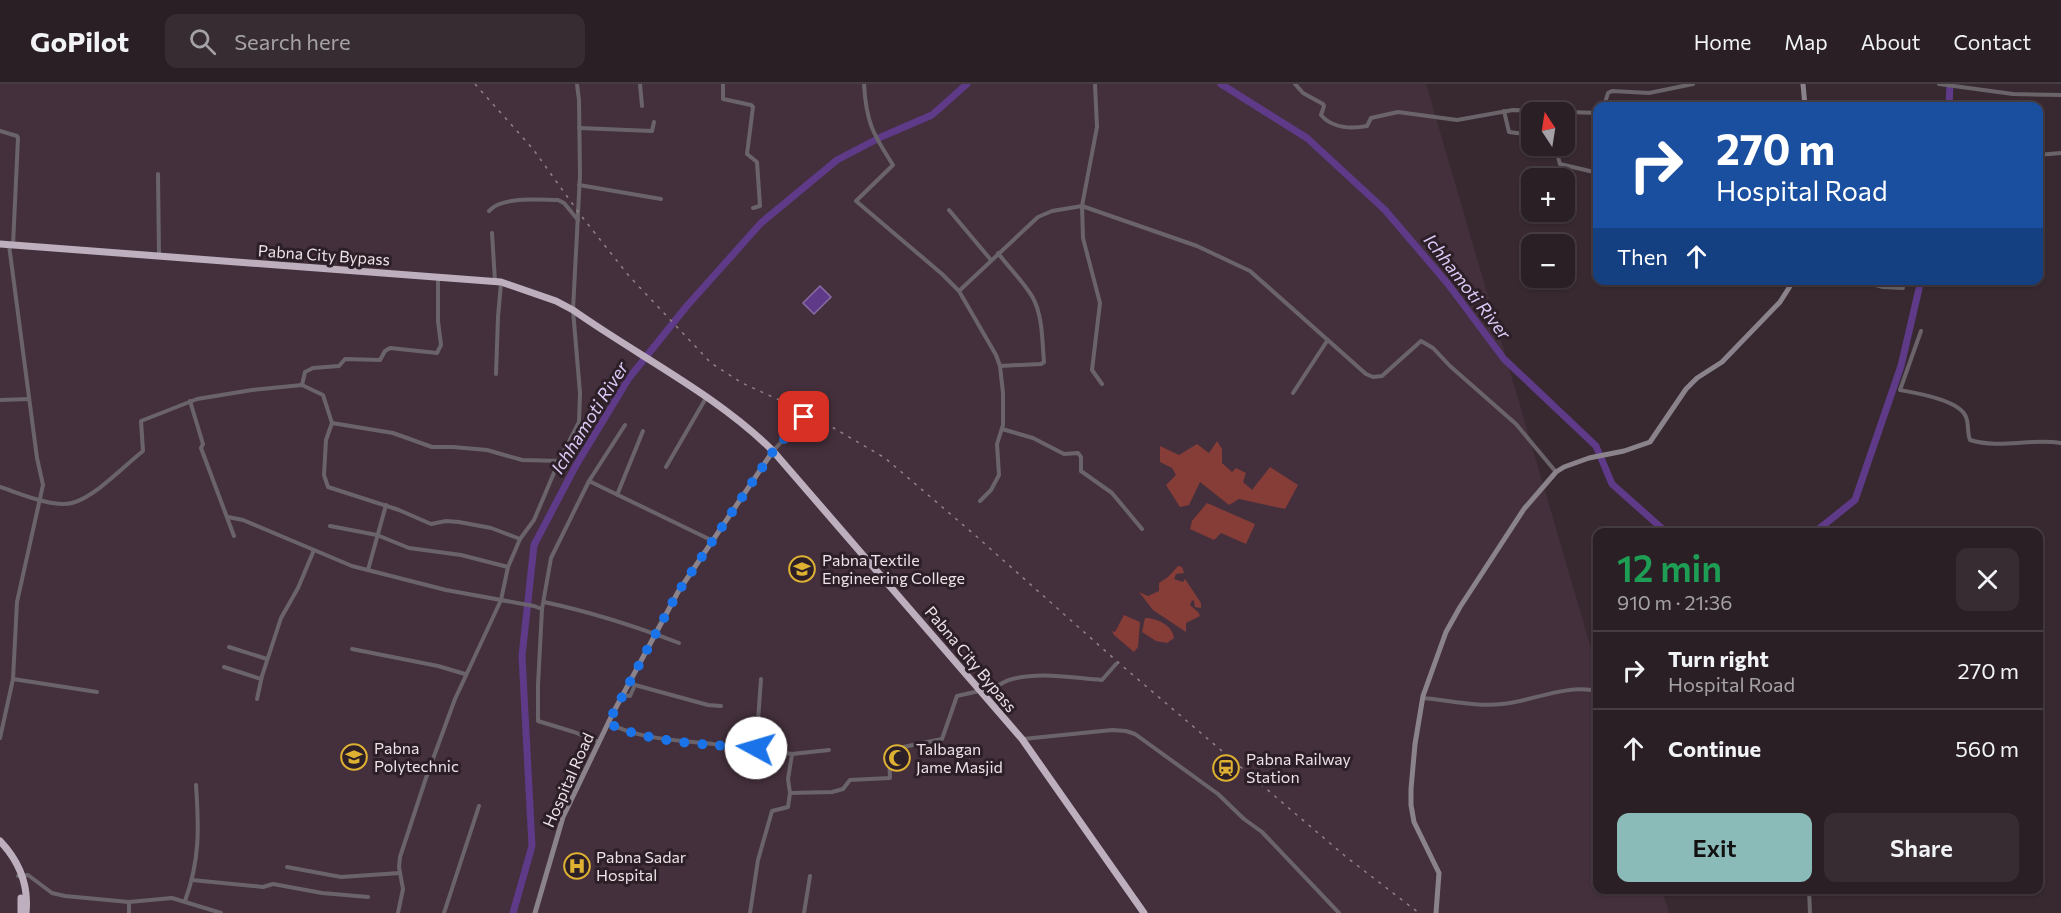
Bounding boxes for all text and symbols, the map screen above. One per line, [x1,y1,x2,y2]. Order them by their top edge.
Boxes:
search box [165,14,585,68]
text: GoPilot [30,24,129,58]
icon: search [186,25,219,58]
text: Search here [234,28,351,55]
text: Home [1694,29,1751,54]
text: Map [1784,29,1828,54]
text: About [1861,29,1920,54]
text: Contact [1953,29,2031,54]
north arrow [1521,102,1575,156]
map controls [1521,102,1575,288]
text: 270 m [1716,122,1835,174]
icon: right [1617,126,1695,204]
button: + [1521,168,1575,222]
text: Hospital Road [1716,174,1888,207]
water label: Ichhamoti River [1420,229,1516,344]
button: − [1521,234,1575,288]
street label: Pabna City Bypass [257,240,391,269]
icon: ahead [1680,240,1713,273]
text: Then [1617,243,1668,270]
water label: Ichhamoti River [546,357,633,478]
pin [778,391,829,442]
icon: arrive [787,400,820,433]
text: 12 min [1617,545,1722,589]
button: close [1956,548,2019,611]
place label: Pabna Textile Engineering College [822,550,965,587]
school or university icon: Pabna Textile Engineering College [787,554,817,584]
text: 910 m · 21:36 [1617,590,1732,614]
street label: Pabna City Bypass [922,602,1021,715]
text: Turn right [1668,645,1769,672]
icon: right [1617,654,1650,687]
text: 270 m [1958,657,2019,684]
text: Hospital Road [1668,672,1795,696]
position arrow [724,716,788,780]
street label: Hospital Road [538,729,597,830]
icon: ahead [1617,732,1650,765]
text: Continue [1668,735,1761,762]
text: 560 m [1955,735,2019,762]
place label: Pabna Polytechnic [374,738,459,775]
place label: Talbagan Jame Masjid [916,739,1003,776]
school or university icon: Pabna Polytechnic [339,742,369,772]
mosque icon: Talbagan Jame Masjid [882,743,912,773]
place label: Pabna Railway Station [1246,749,1351,786]
station icon: Pabna Railway Station [1211,753,1241,783]
button: Exit [1617,813,1812,882]
button: Share [1824,813,2019,882]
place label: Pabna Sadar Hospital [596,847,687,884]
hospital icon: Pabna Sadar Hospital [562,851,592,881]

